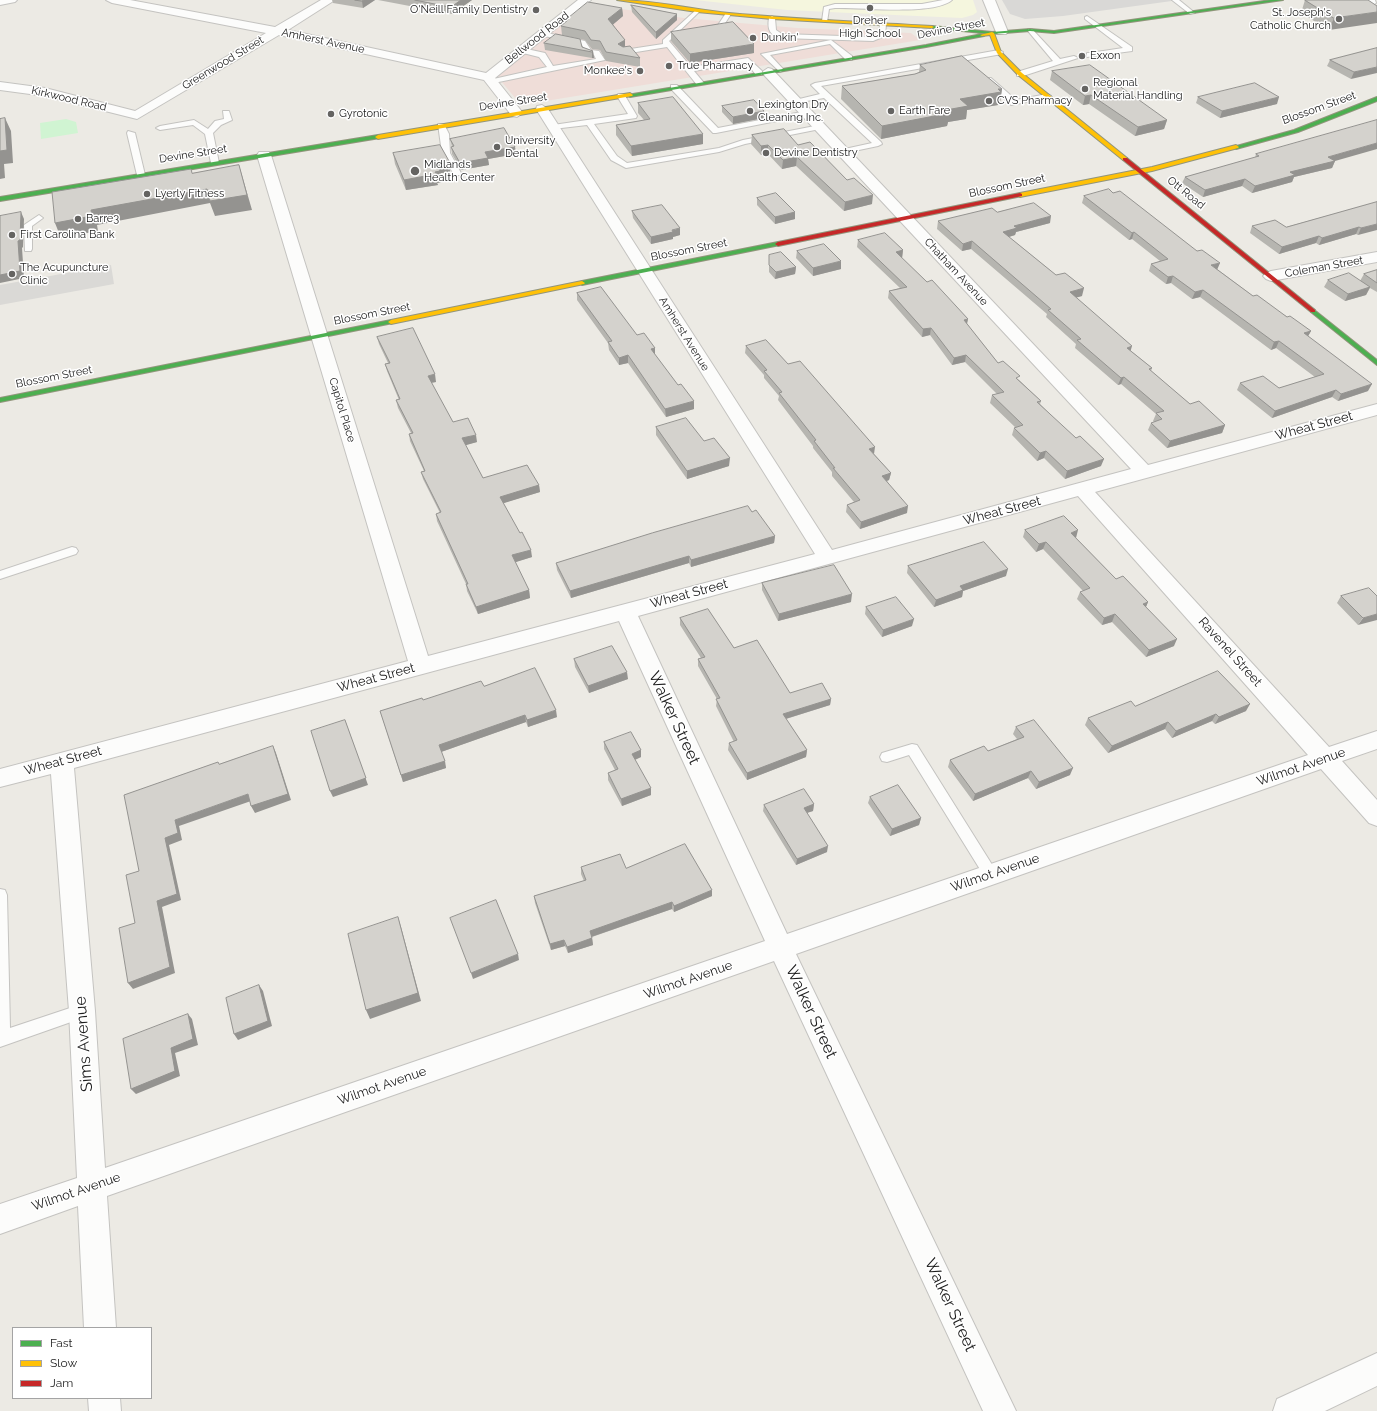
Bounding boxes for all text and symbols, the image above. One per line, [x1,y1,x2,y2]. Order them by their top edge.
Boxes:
place label: O'Neill Family Dentistry [410,3,528,17]
marker: Dreher High School [865,3,875,13]
marker: O'Neill Family Dentistry [531,5,541,15]
place label: St. Joseph's Catholic Church [1250,6,1331,32]
street label: Bellwood Road [502,9,572,67]
place label: Dreher High School [839,14,901,40]
marker: St. Joseph's Catholic Church [1334,14,1344,24]
street label: Devine Street [916,16,986,42]
street label: Amherst Avenue [280,26,366,56]
place label: Dunkin' [761,31,799,45]
street label: Greenwood Street [180,33,266,93]
marker: Dunkin' [748,33,758,43]
place label: Exxon [1090,49,1120,63]
marker: Exxon [1077,51,1087,61]
place label: True Pharmacy [677,59,754,73]
marker: True Pharmacy [664,61,674,71]
place label: Monkee's [584,64,632,78]
marker: Monkee's [635,66,645,76]
place label: Regional Material Handling [1093,76,1183,102]
street label: Kirkwood Road [30,84,108,114]
marker: Regional Material Handling [1080,84,1090,94]
street label: Blossom Street [1280,89,1358,127]
street label: Devine Street [478,90,548,114]
place label: CVS Pharmacy [997,94,1072,108]
marker: CVS Pharmacy [984,96,994,106]
place label: Lexington Dry Cleaning Inc. [758,98,829,124]
place label: Earth Fare [899,104,950,118]
marker: Lexington Dry Cleaning Inc. [745,106,755,116]
marker: Earth Fare [886,106,896,116]
place label: Gyrotonic [339,107,388,121]
marker: Gyrotonic [326,109,336,119]
place label: University Dental [505,134,555,160]
street label: Devine Street [158,142,228,166]
marker: University Dental [492,142,502,152]
place label: Devine Dentistry [774,146,858,160]
marker: Devine Dentistry [761,148,771,158]
place label: Midlands Health Center [424,158,495,184]
marker: Midlands Health Center [409,165,421,177]
street label: Blossom Street [968,171,1046,201]
street label: Ott Road [1164,174,1208,212]
place label: Lyerly Fitness [155,187,224,201]
marker: Lyerly Fitness [142,189,152,199]
place label: Barre3 [86,212,119,226]
marker: Barre3 [73,214,83,224]
place label: First Carolina Bank [20,228,114,242]
marker: First Carolina Bank [7,230,17,240]
street label: Chatham Avenue [921,235,991,309]
street label: Blossom Street [650,236,728,264]
street label: Coleman Street [1284,254,1364,280]
place label: The Acupuncture Clinic [20,261,108,287]
marker: The Acupuncture Clinic [7,269,17,279]
street label: Amherst Avenue [656,295,712,373]
street label: Blossom Street [333,300,411,328]
street label: Blossom Street [15,363,93,391]
street label: Capitol Place [326,376,358,444]
street label: Wheat Street [1274,408,1354,444]
street label: Wheat Street [962,493,1042,529]
street label: Wheat Street [649,576,729,612]
street label: Ravenel Street [1195,614,1265,690]
street label: Wheat Street [336,660,416,696]
street label: Walker Street [644,668,704,768]
street label: Wheat Street [23,743,103,779]
street label: Wilmot Avenue [1255,745,1347,789]
street label: Wilmot Avenue [949,851,1041,895]
street label: Wilmot Avenue [642,958,734,1002]
street label: Walker Street [781,962,841,1062]
street label: Sims Avenue [71,996,97,1092]
street label: Wilmot Avenue [336,1064,428,1108]
street label: Wilmot Avenue [30,1170,122,1214]
street label: Walker Street [920,1255,980,1355]
legend [12,1327,152,1399]
text: Fast [50,1336,73,1350]
text: Slow [50,1356,77,1370]
text: Jam [50,1376,73,1390]

